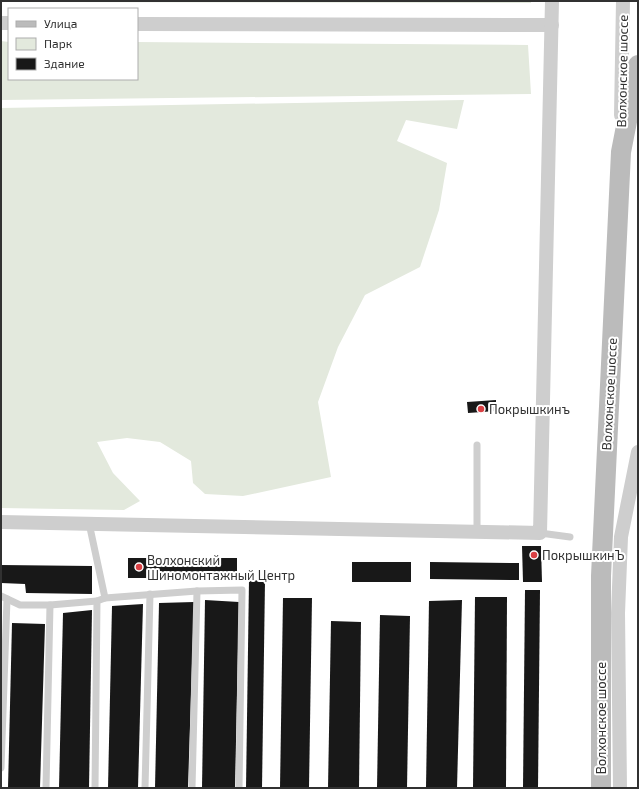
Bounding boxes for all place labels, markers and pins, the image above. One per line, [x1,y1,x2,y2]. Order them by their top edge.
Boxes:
place label: Покрышкинъ [489,401,570,417]
marker: Покрышкинъ [476,404,486,414]
place label: ПокрышкинЪ [542,547,625,563]
marker: ПокрышкинЪ [529,550,539,560]
place label: Волхонский Шиномонтажный Центр [147,552,295,583]
marker: Волхонский Шиномонтажный Центр [134,562,144,572]

